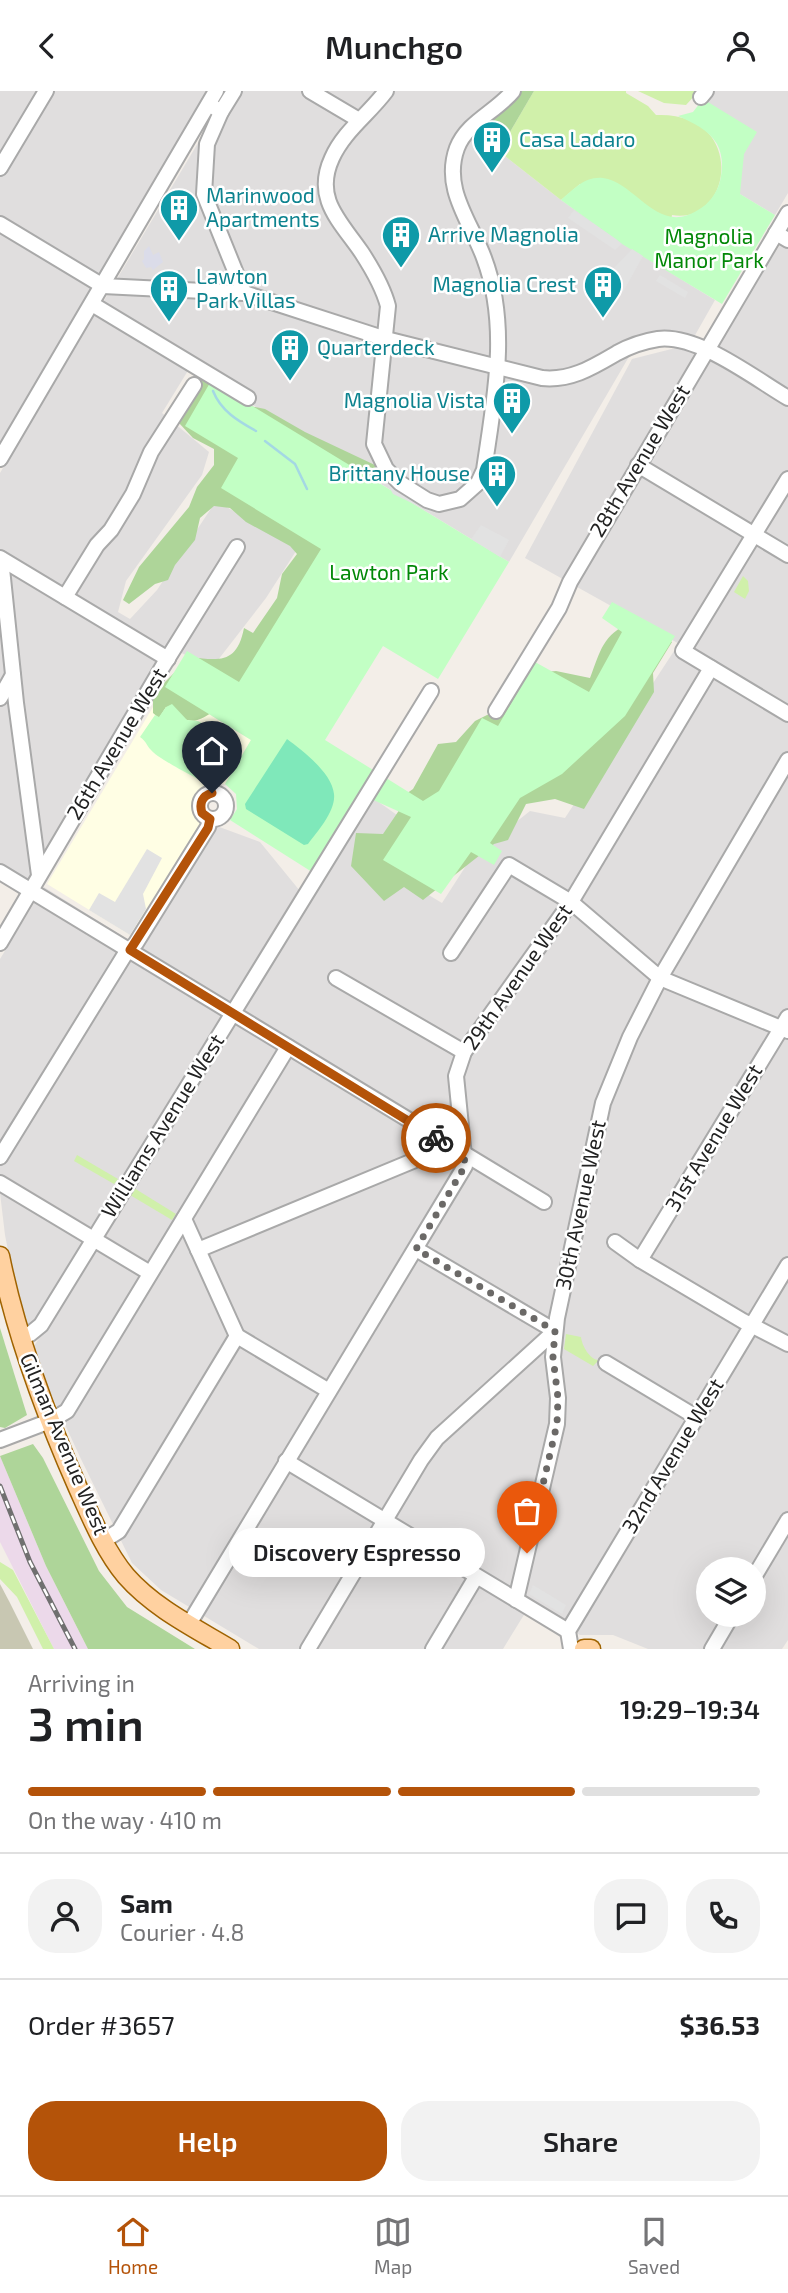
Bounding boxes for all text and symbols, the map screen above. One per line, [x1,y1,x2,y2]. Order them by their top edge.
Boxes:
icon: back [28,27,66,65]
text: Munchgo [325,27,463,65]
icon: person [722,27,760,65]
building icon: Casa Ladaro [471,119,513,174]
place label: Casa Ladaro [519,126,635,151]
place label: Marinwood Apartments [206,182,320,231]
building icon: Marinwood Apartments [158,187,200,242]
building icon: Arrive Magnolia [380,214,422,269]
place label: Arrive Magnolia [428,221,579,246]
park label: Magnolia Manor Park [654,223,764,272]
place label: Lawton Park Villas [196,263,296,312]
building icon: Magnolia Crest [582,264,624,319]
building icon: Lawton Park Villas [148,268,190,323]
place label: Magnolia Crest [432,271,576,296]
building icon: Quarterdeck [269,327,311,382]
place label: Quarterdeck [317,334,435,360]
building icon: Magnolia Vista [491,380,533,435]
street label: 28th Avenue West [583,380,694,541]
place label: Magnolia Vista [344,387,485,412]
building icon: Brittany House [476,453,518,508]
place label: Brittany House [328,460,470,485]
park label: Lawton Park [329,559,449,584]
street label: 26th Avenue West [61,663,171,824]
pin [182,721,242,793]
icon: home [193,732,231,770]
street label: 29th Avenue West [457,898,576,1054]
street label: Williams Avenue West [95,1029,228,1222]
street label: 31st Avenue West [659,1059,766,1215]
courier [401,1103,471,1173]
street label: 30th Avenue West [549,1117,610,1292]
icon: bike [417,1119,455,1157]
street label: Gilman Avenue West [16,1349,115,1538]
street label: 32nd Avenue West [616,1373,728,1537]
pin [497,1481,557,1553]
icon: bag [508,1492,546,1530]
callout: Discovery Espresso [230,1529,485,1577]
text: Discovery Espresso [253,1538,461,1566]
map controls [696,1557,766,1627]
button: layers [696,1557,766,1627]
text: Arriving in [28,1669,135,1697]
text: 19:29–19:34 [620,1693,760,1724]
text: 3 min [28,1695,144,1750]
text: On the way · 410 m [28,1806,222,1834]
button: person [28,1879,102,1953]
button: chat [594,1879,668,1953]
button: phone [686,1879,760,1953]
text: Sam [120,1887,173,1918]
text: Courier · 4.8 [120,1918,244,1946]
text: Order #3657 [28,2009,174,2040]
text: $36.53 [679,2009,760,2040]
button: Help [28,2101,387,2181]
button: Share [401,2101,760,2181]
tab: Home [108,2213,158,2278]
tab: Map [374,2213,412,2278]
tab: Saved [628,2213,680,2278]

